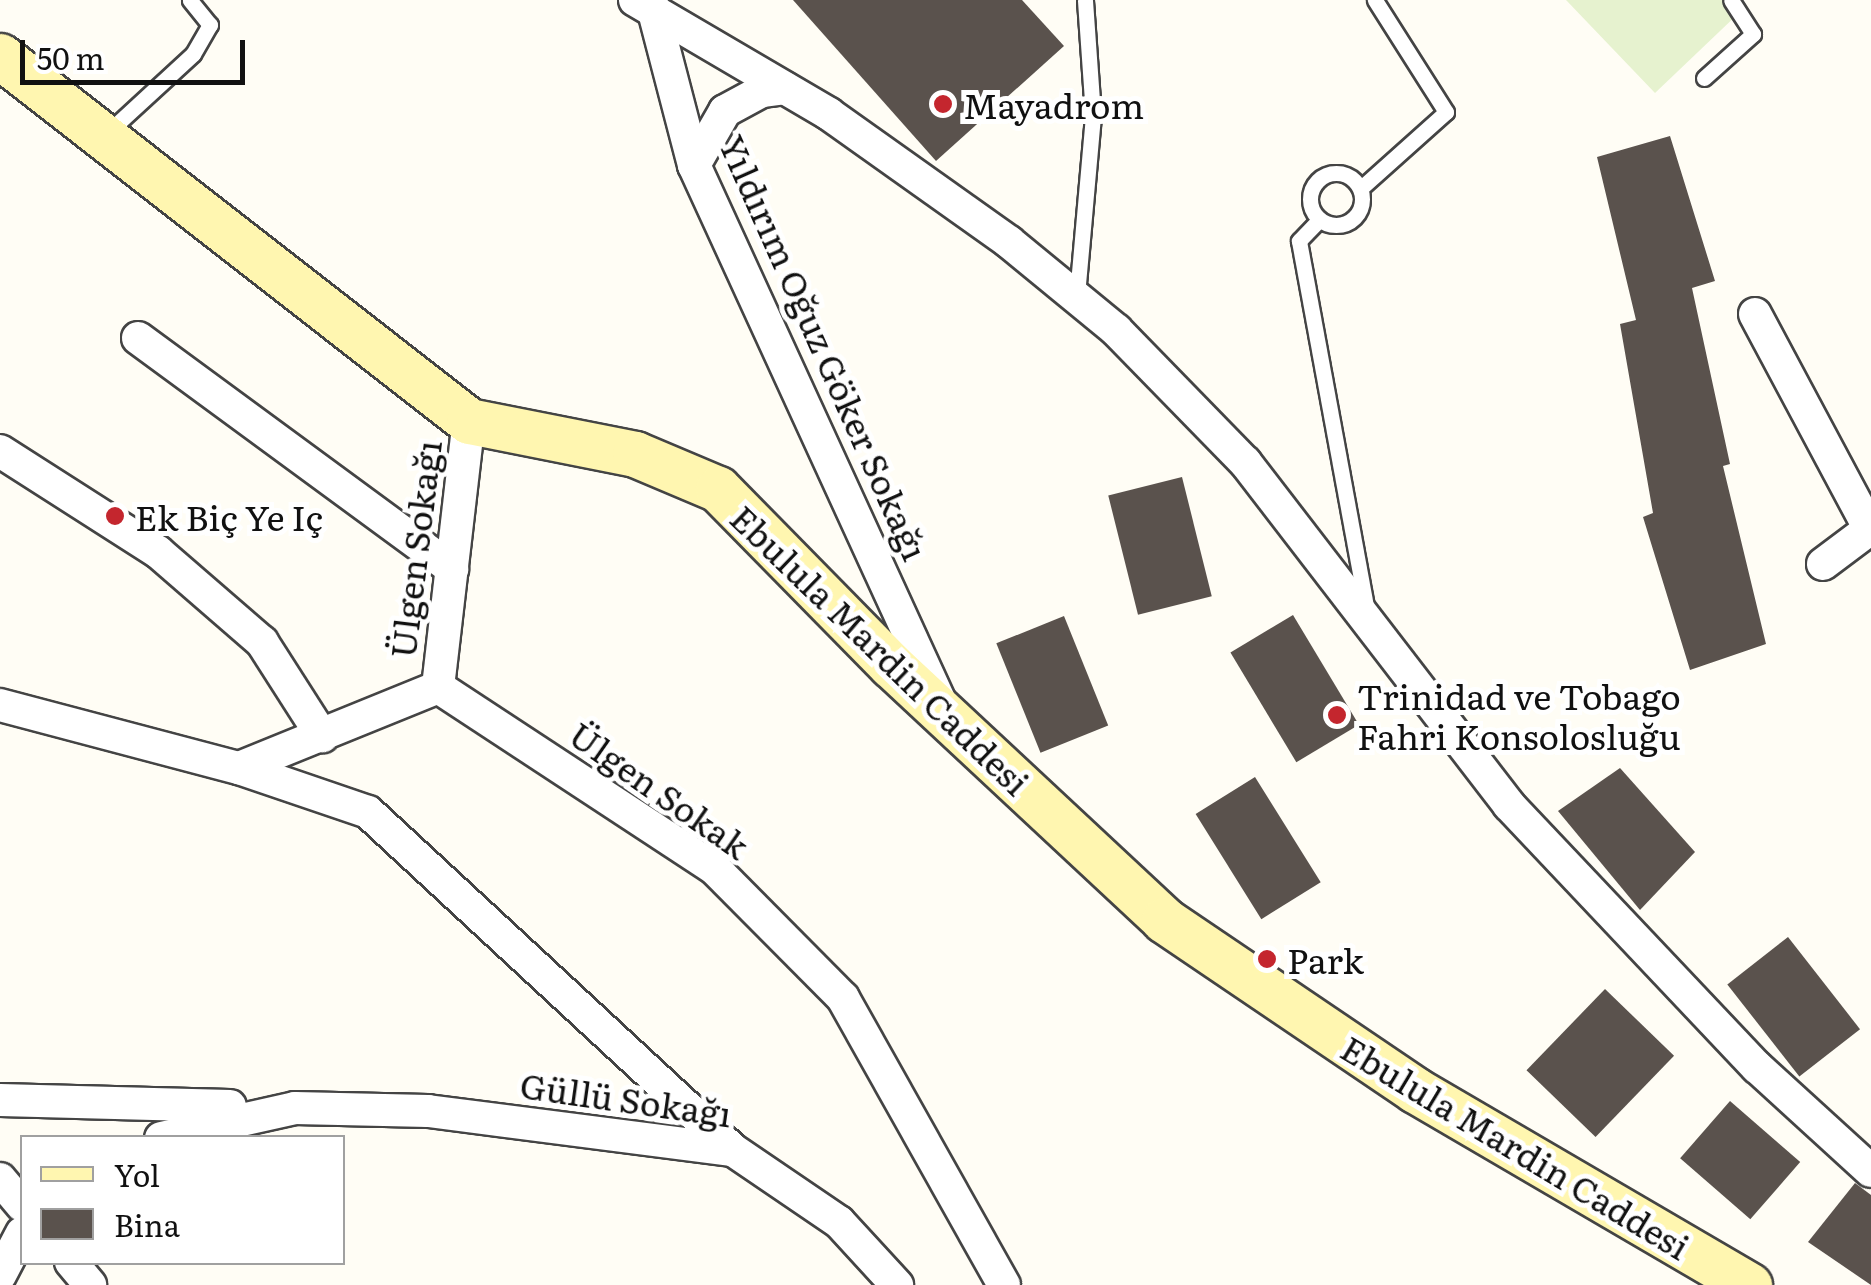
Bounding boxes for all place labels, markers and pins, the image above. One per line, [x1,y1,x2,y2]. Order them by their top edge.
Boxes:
place label: Mayadrom [963,83,1144,125]
marker: Mayadrom [932,93,954,115]
place label: Ek Biç Ye Iç [135,495,323,537]
marker: Ek Biç Ye Iç [104,505,126,527]
place label: Trinidad ve Tobago Fahri Konsolosluğu [1357,674,1681,756]
marker: Trinidad ve Tobago Fahri Konsolosluğu [1326,704,1348,726]
place label: Park [1287,938,1364,980]
marker: Park [1256,948,1278,970]

